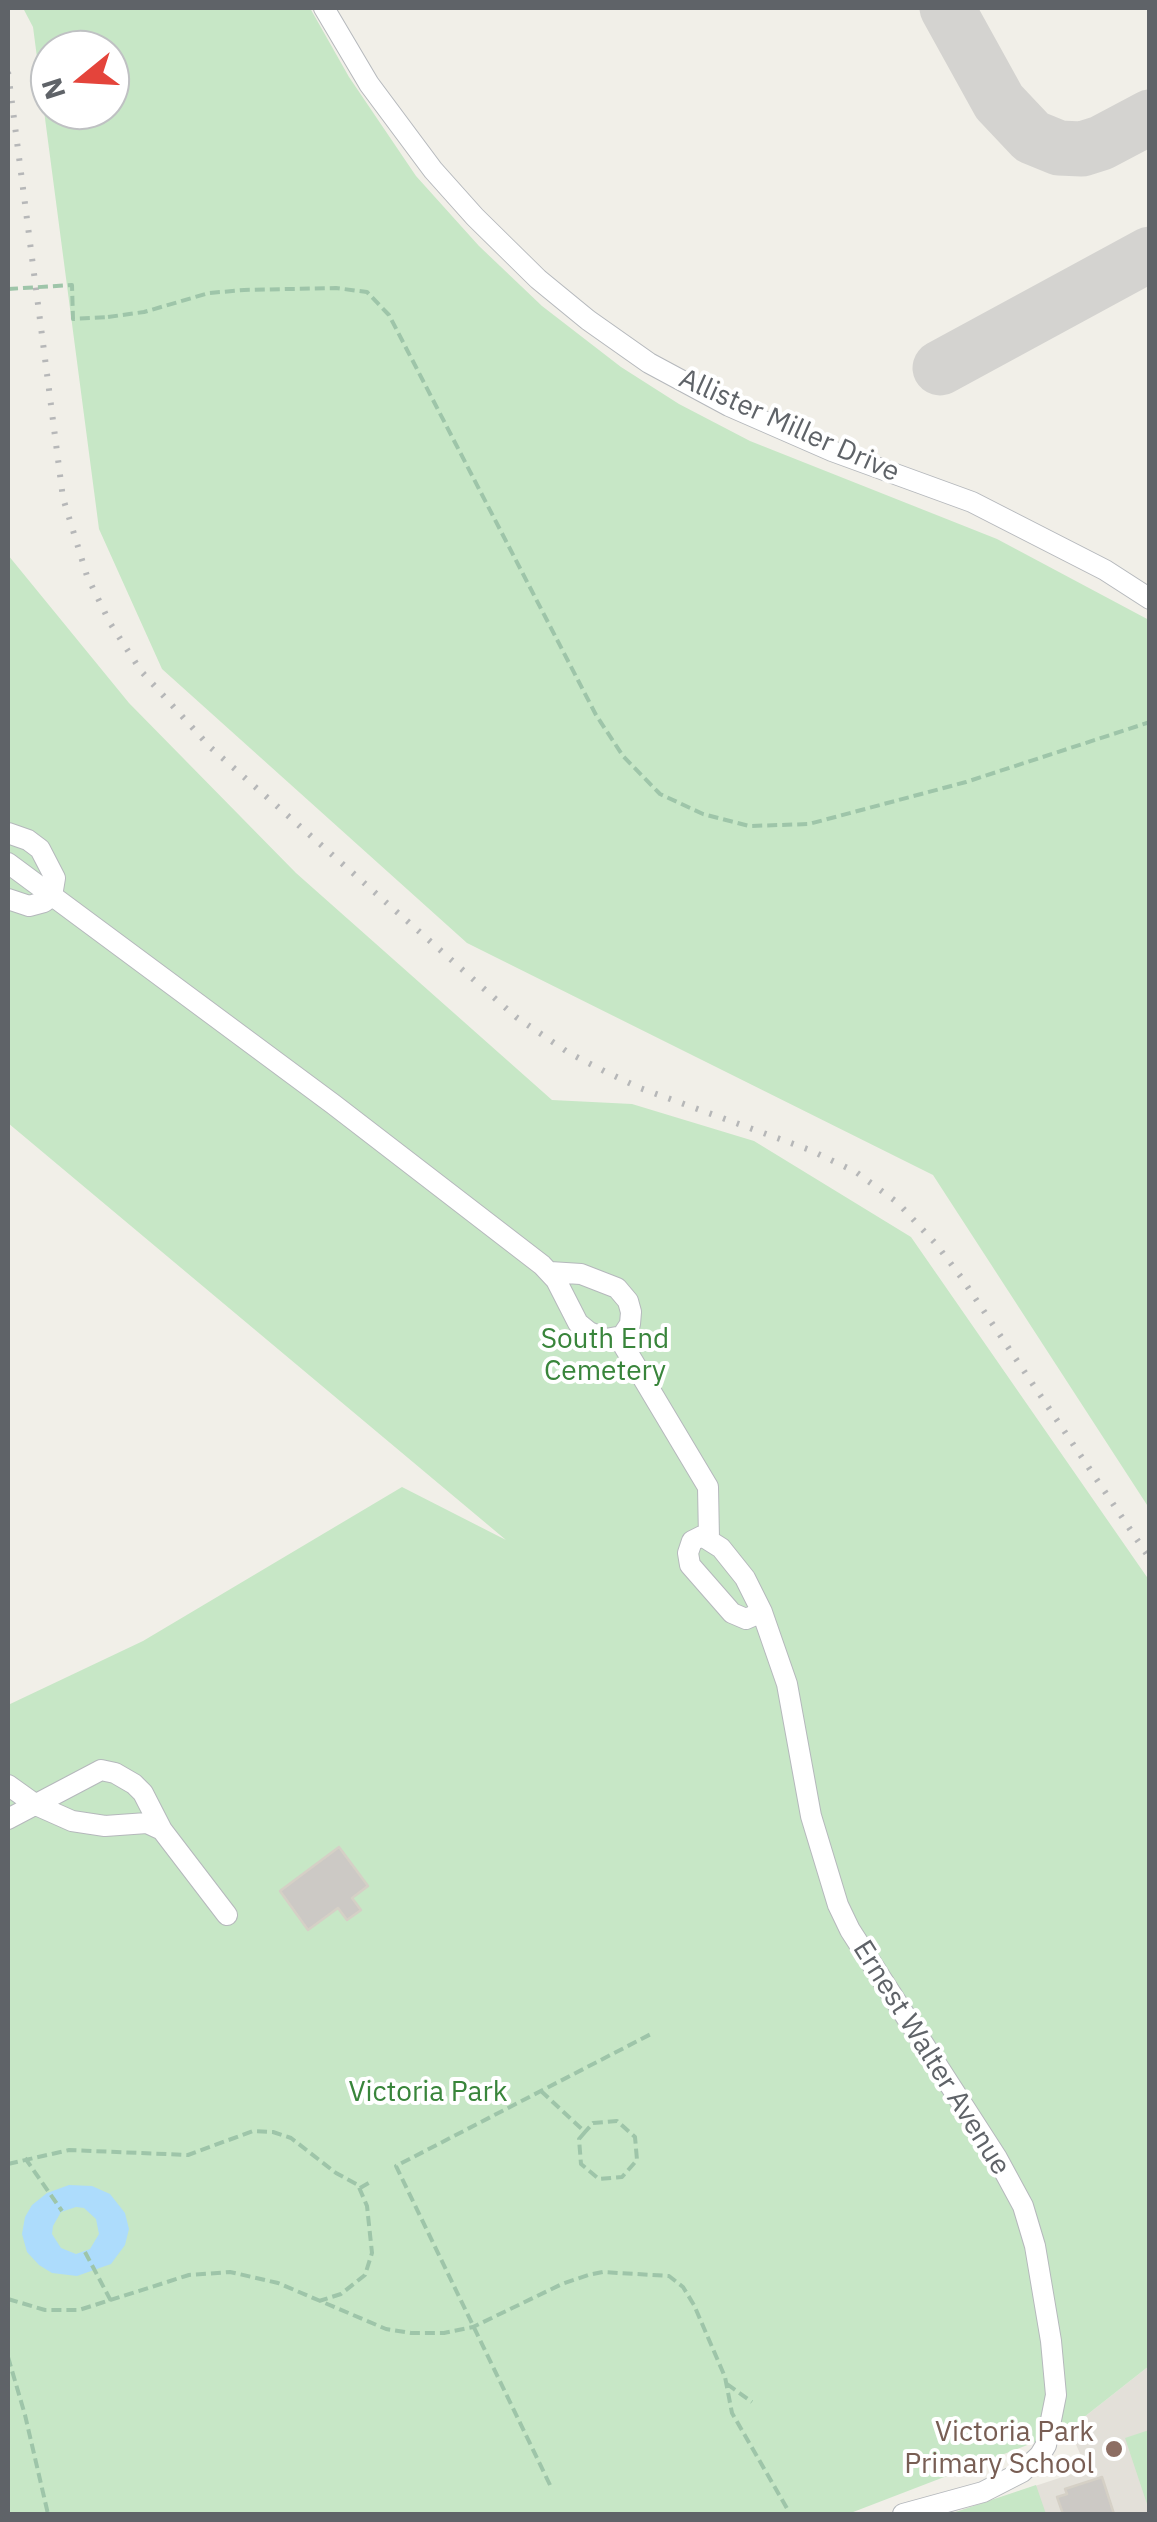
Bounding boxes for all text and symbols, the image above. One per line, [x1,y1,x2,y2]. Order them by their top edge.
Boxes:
north arrow [30,30,130,130]
text: N [32,73,74,104]
street label: Allister Miller Drive [674,362,904,490]
park label: South End Cemetery [541,1323,669,1389]
street label: Ernest Walter Avenue [845,1934,1017,2182]
park label: Victoria Park [348,2076,508,2110]
place label: Victoria Park Primary School [904,2416,1094,2482]
marker: Victoria Park Primary School [1103,2438,1125,2460]

